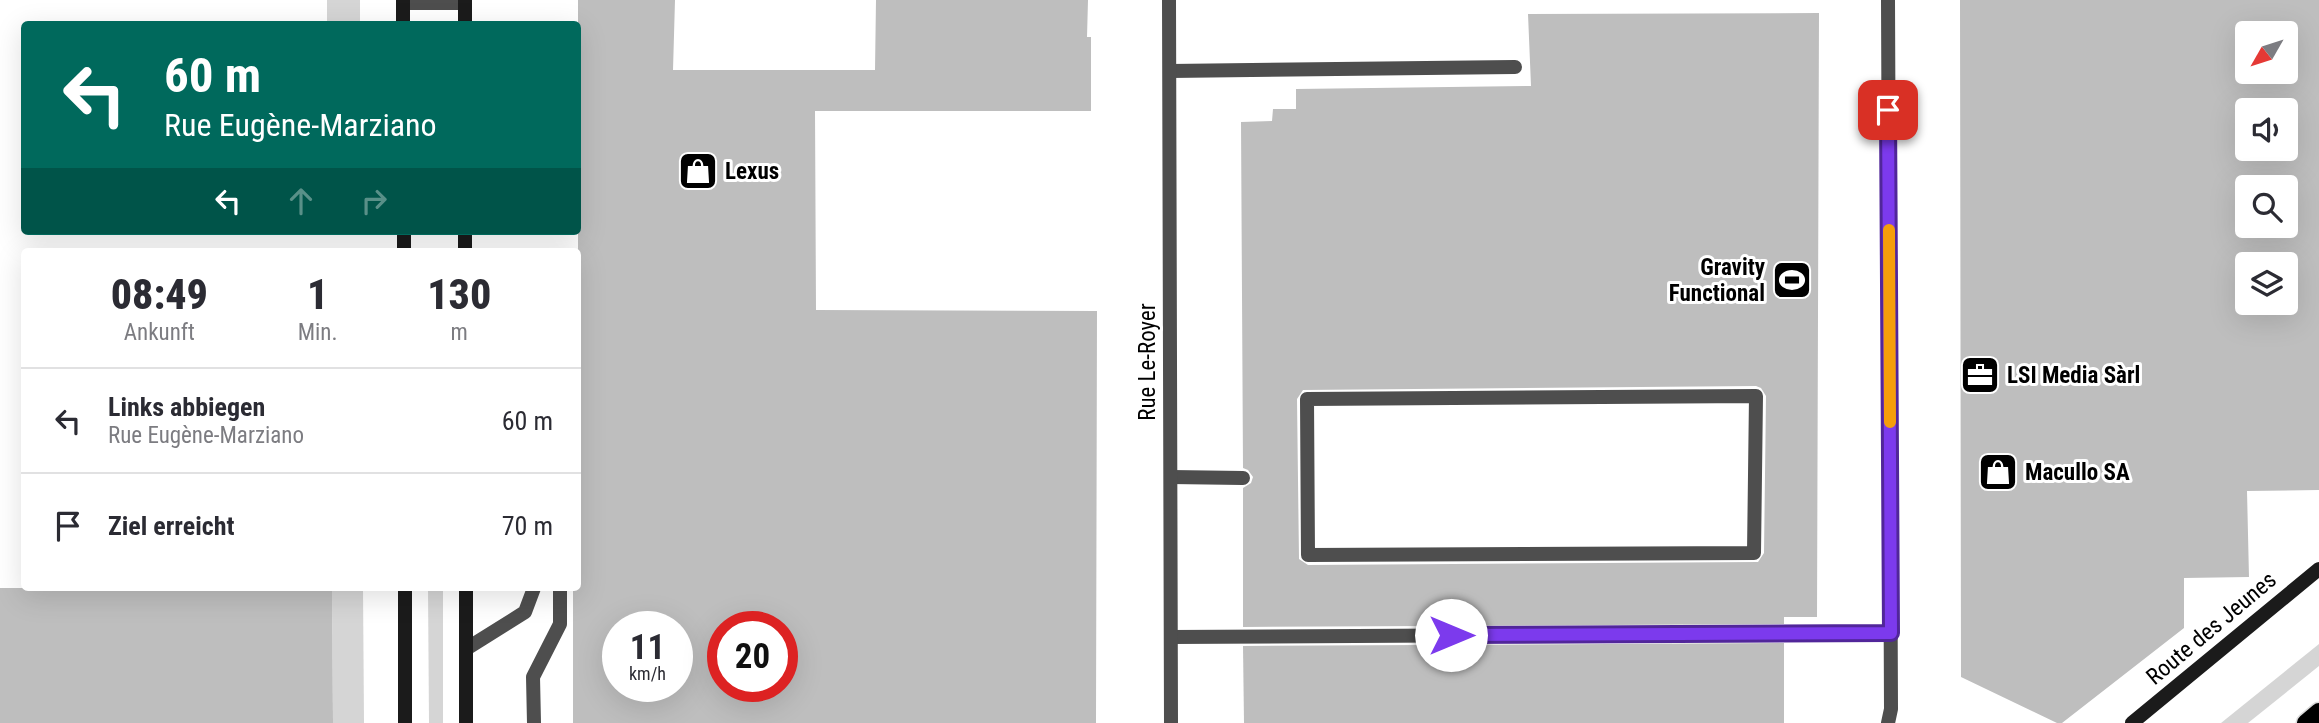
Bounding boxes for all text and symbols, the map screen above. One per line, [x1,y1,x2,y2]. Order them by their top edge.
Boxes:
north arrow [2235,21,2298,84]
map controls [2235,21,2298,315]
text: 60 m [164,47,261,104]
icon: left [49,49,140,140]
pin [1858,80,1918,140]
icon: arrive [1869,91,1907,129]
button: sound [2235,98,2298,161]
text: Rue Eugène-Marziano [164,106,437,144]
shop icon: Lexus [677,150,719,192]
place label: Lexus [725,158,779,185]
button: search [2235,175,2298,238]
icon: left [209,182,247,220]
icon: ahead [282,182,320,220]
icon: right [355,182,393,220]
button: layers [2235,252,2298,315]
place label: Gravity Functional [1669,254,1766,307]
sports icon: Gravity Functional [1771,259,1813,301]
text: 08:49 [111,270,208,319]
text: 1 [307,270,328,319]
text: 130 [427,270,491,319]
street label: Rue Le-Royer [1134,303,1161,421]
text: Ankunft [124,319,195,346]
text: Min. [298,319,338,346]
text: m [451,319,468,346]
office icon: LSI Media Sàrl [1959,354,2001,396]
place label: LSI Media Sàrl [2007,362,2140,389]
text: Links abbiegen [108,392,265,422]
icon: left [49,402,87,440]
text: 60 m [502,406,553,436]
text: Rue Eugène-Marziano [108,422,304,449]
shop icon: Macullo SA [1977,451,2019,493]
place label: Macullo SA [2025,459,2130,486]
icon: arrive [49,507,87,545]
text: Ziel erreicht [108,511,234,541]
text: 70 m [502,511,553,541]
street label: Route des Jeunes [2141,566,2282,691]
position arrow [1414,598,1488,672]
speed limit sign: 20 [707,611,798,702]
text: 11 [630,627,665,668]
text: km/h [629,663,666,684]

